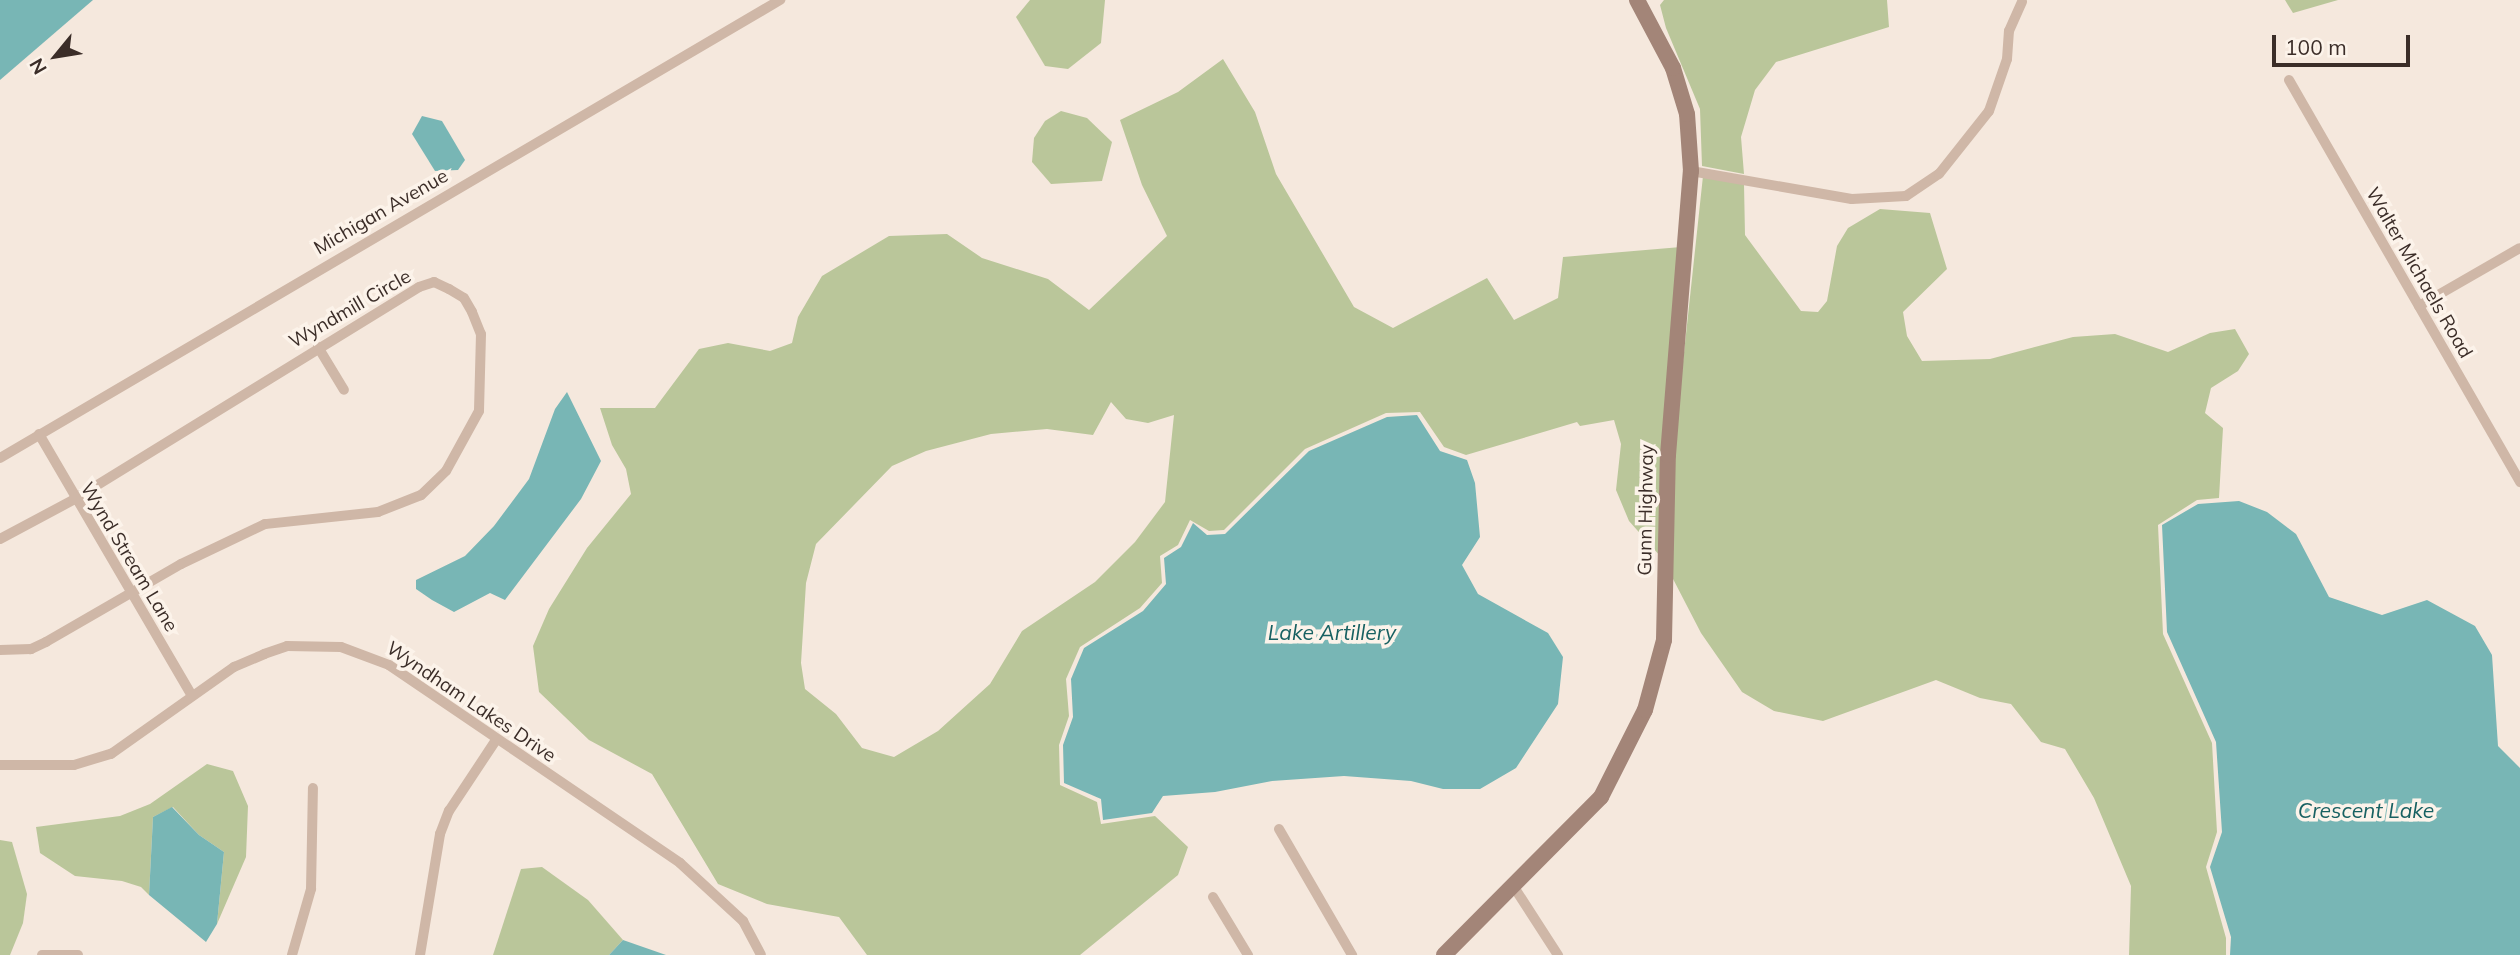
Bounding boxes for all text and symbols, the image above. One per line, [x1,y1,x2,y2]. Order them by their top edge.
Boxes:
north arrow [21,21,91,91]
scale bar [2275,21,2413,65]
text: 100 m [2285,34,2347,60]
text: N [24,54,52,79]
street label: Michigan Avenue [310,164,452,260]
street label: Walter Michaels Road [2361,184,2477,362]
street label: Wyndmill Circle [285,265,415,353]
street label: Gunn Highway [1633,444,1659,576]
street label: Wynd Stream Lane [75,478,183,636]
water label: Lake Artillery [1268,619,1396,645]
street label: Wyndham Lakes Drive [382,637,560,767]
water label: Crescent Lake [2298,797,2434,823]

